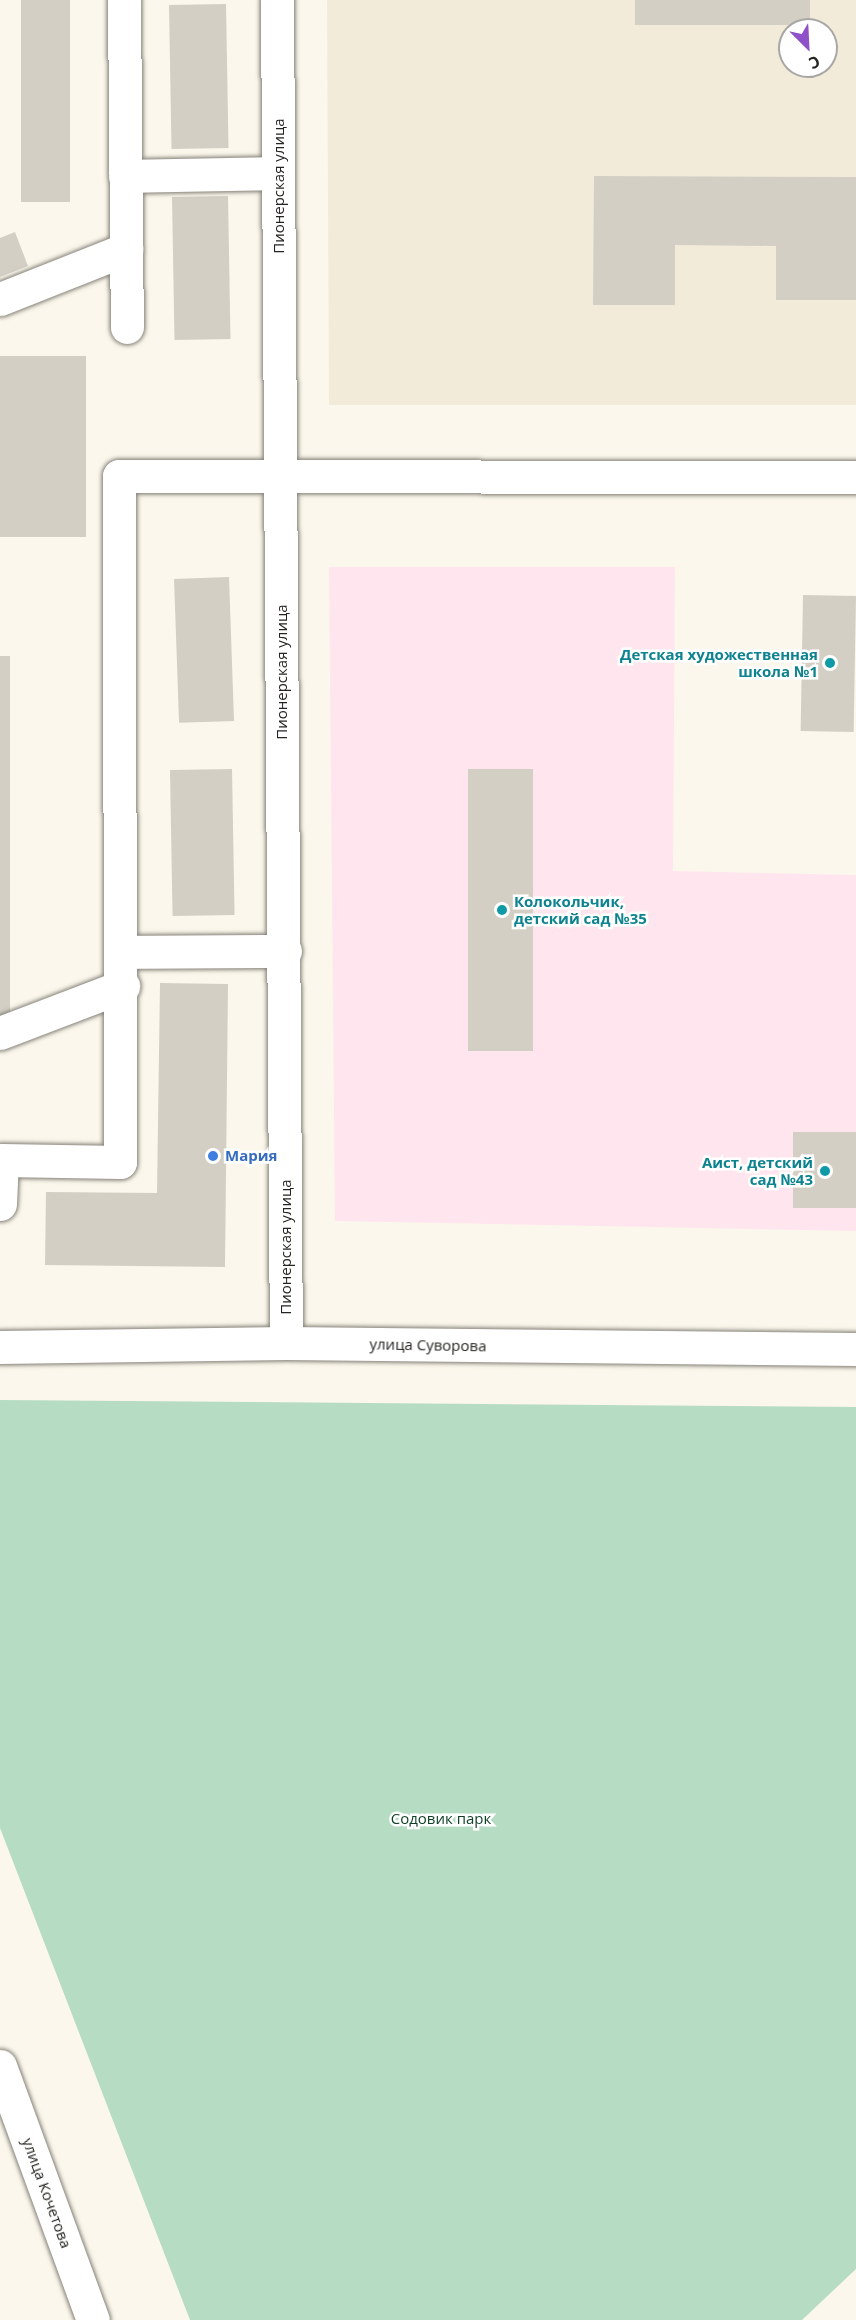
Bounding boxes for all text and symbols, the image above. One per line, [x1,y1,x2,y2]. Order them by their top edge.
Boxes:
north arrow [778,18,838,78]
text: С [805,50,824,75]
street label: Пионерская улица [270,118,288,254]
street label: Пионерская улица [273,604,291,740]
place label: Детская художественная школа №1 [620,645,818,680]
marker: Детская художественная школа №1 [823,656,837,670]
place label: Колокольчик, детский сад №35 [514,892,647,927]
marker: Колокольчик, детский сад №35 [495,903,509,917]
place label: Мария [225,1147,277,1165]
marker: Мария [206,1149,220,1163]
place label: Аист, детский сад №43 [702,1153,813,1188]
marker: Аист, детский сад №43 [818,1164,832,1178]
street label: Пионерская улица [277,1179,295,1315]
street label: улица Суворова [369,1335,487,1355]
park label: Содовик парк [391,1810,491,1828]
street label: улица Кочетова [19,2135,75,2251]

